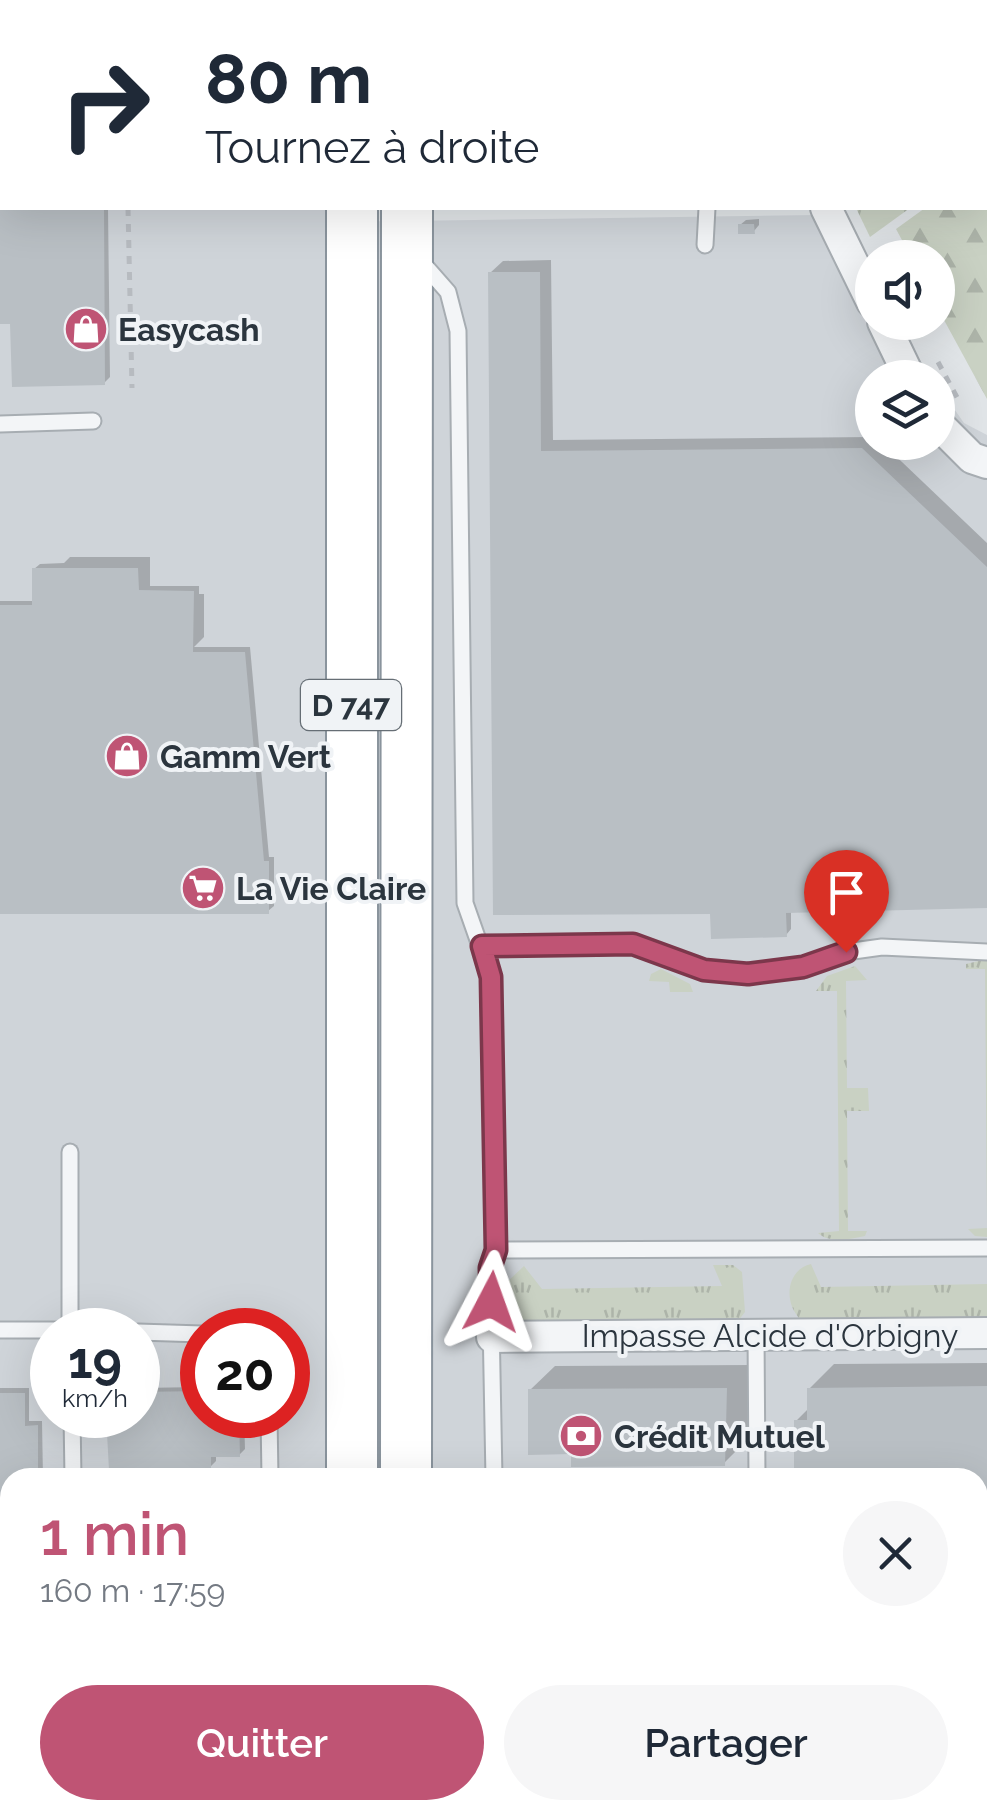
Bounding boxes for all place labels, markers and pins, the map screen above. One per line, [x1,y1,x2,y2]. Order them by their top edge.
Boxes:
shop icon: Easycash [63,306,109,352]
place label: Easycash [118,311,260,348]
shop icon: Gamm Vert [104,733,150,779]
place label: Gamm Vert [160,738,331,775]
pin [804,850,889,953]
supermarket icon: La Vie Claire [180,865,226,911]
place label: La Vie Claire [236,870,426,907]
bank icon: Crédit Mutuel [558,1413,604,1459]
place label: Crédit Mutuel [614,1418,826,1455]

